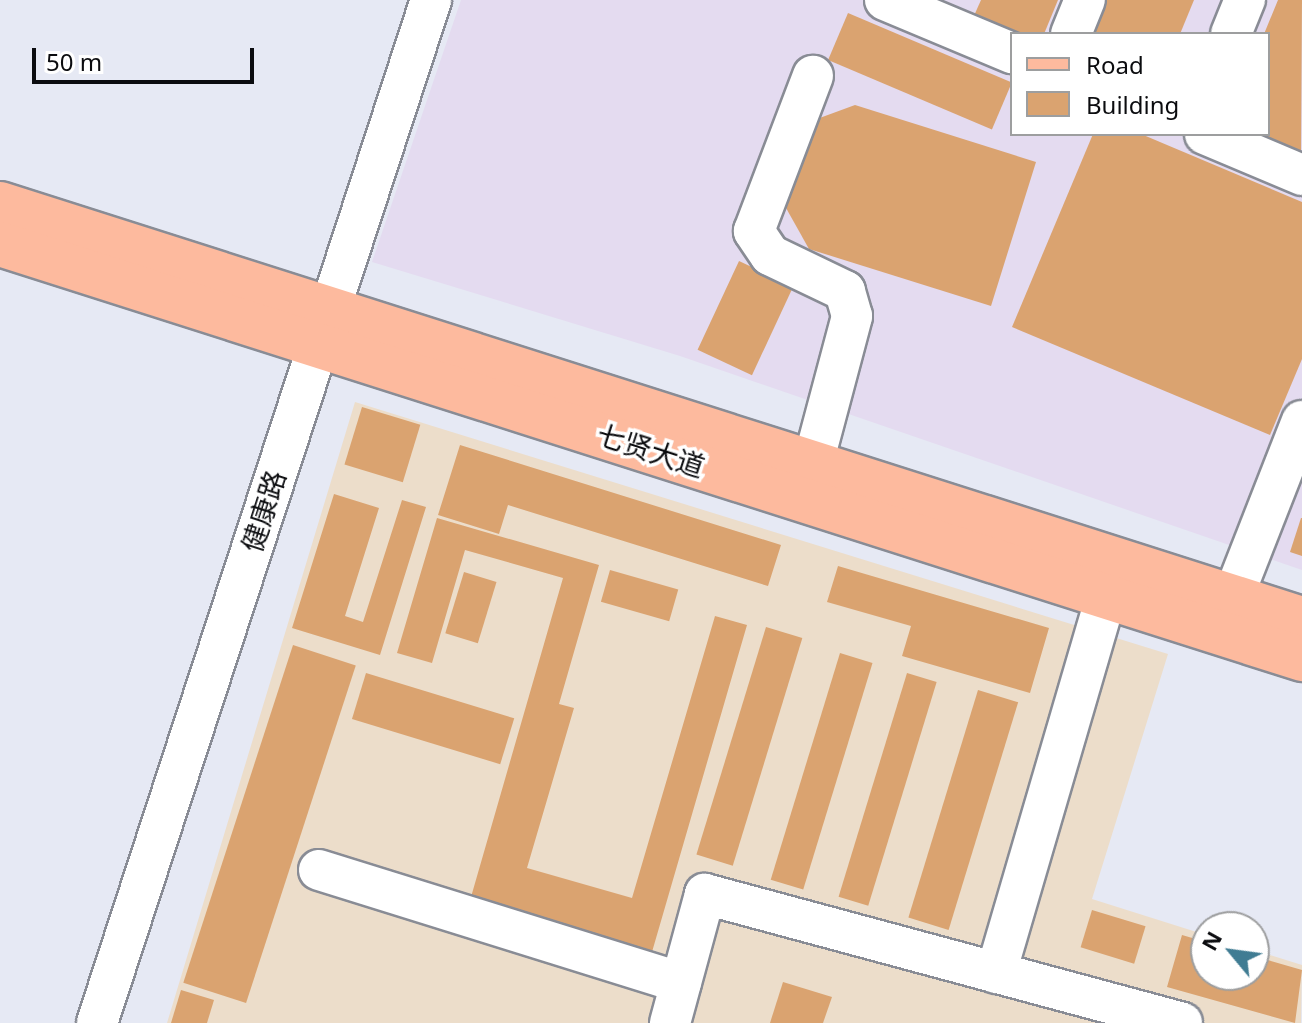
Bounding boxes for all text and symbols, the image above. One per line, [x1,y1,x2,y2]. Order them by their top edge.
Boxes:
scale bar [36,32,258,82]
legend [1010,32,1270,136]
text: 50 m [46,45,102,78]
text: Road [1086,48,1144,81]
text: Building [1086,88,1179,121]
street label: 七贤大道 [593,417,709,483]
street label: 健康路 [234,466,292,556]
north arrow [1190,911,1270,991]
text: N [1193,925,1228,955]

